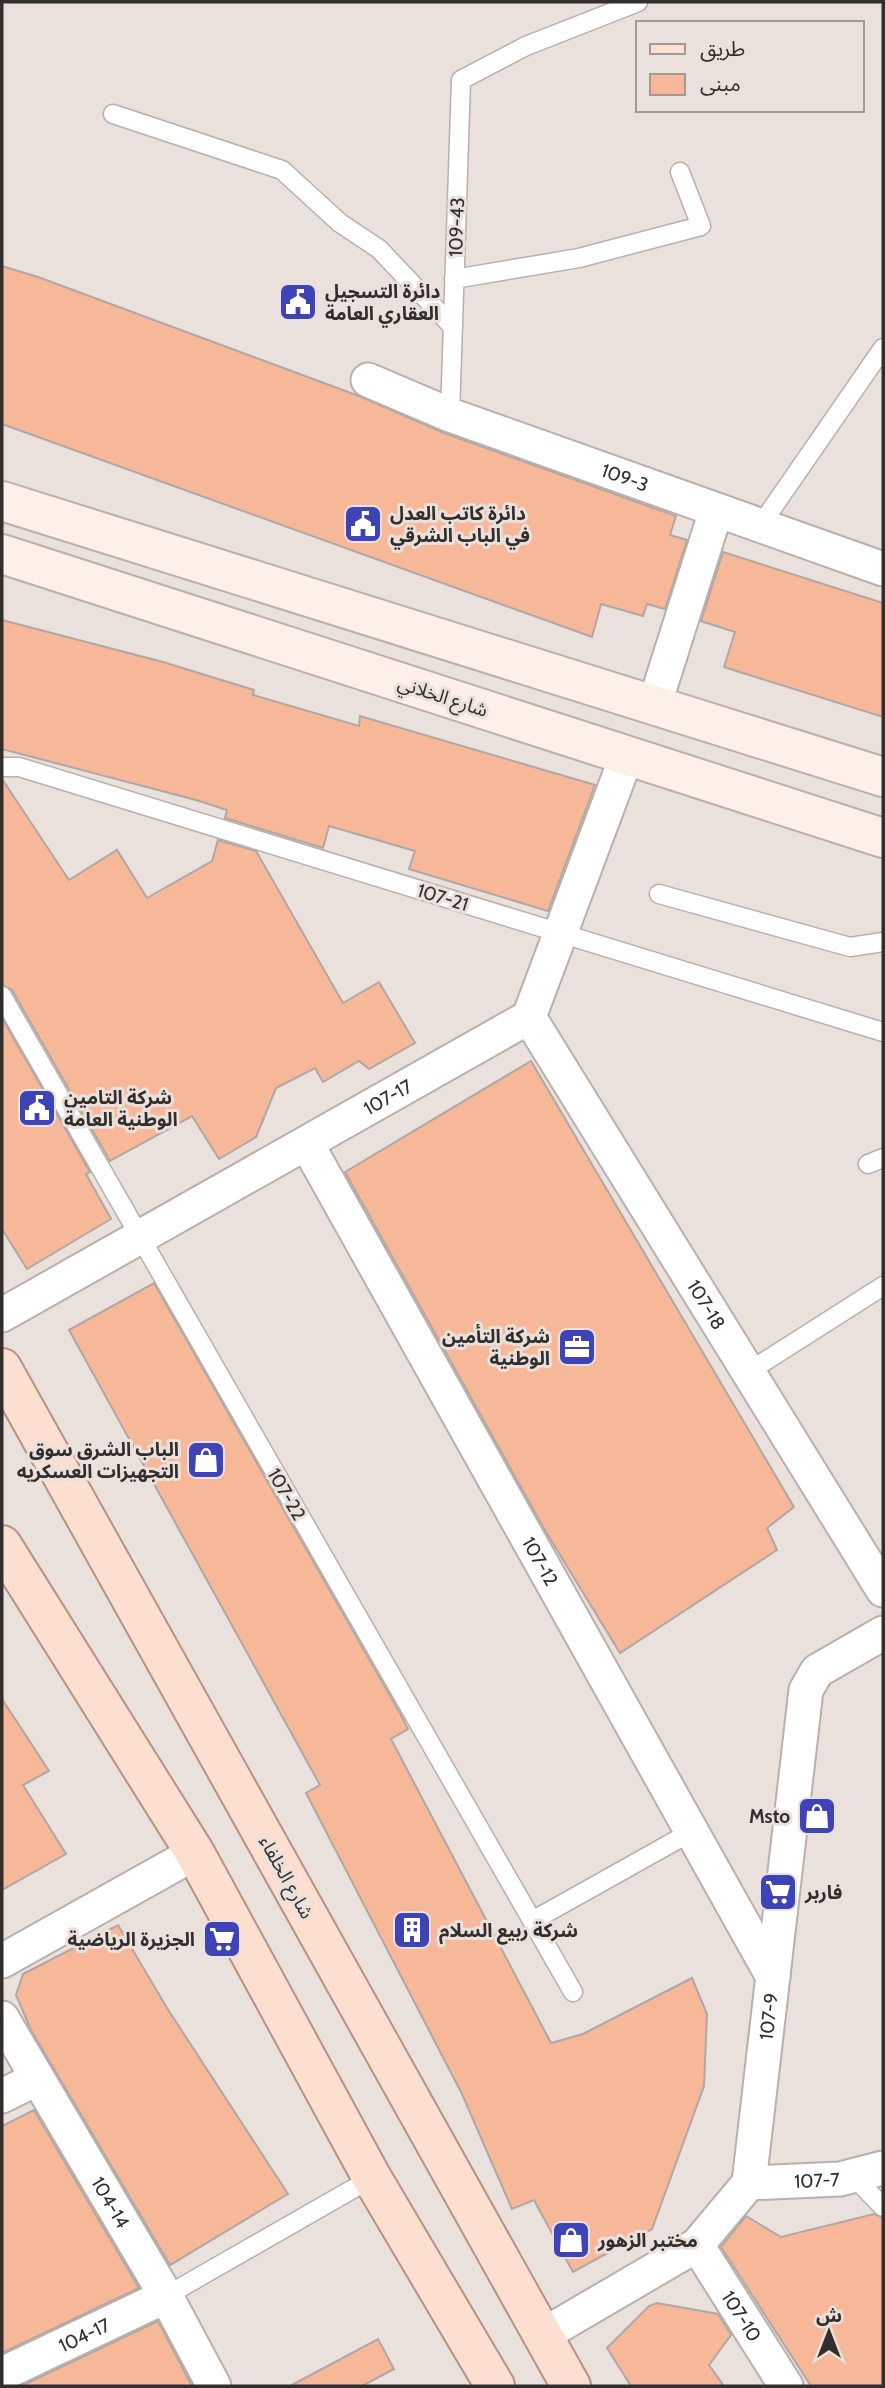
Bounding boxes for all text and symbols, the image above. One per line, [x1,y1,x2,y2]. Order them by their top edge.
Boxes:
legend [636,21,864,112]
text: طريق [700,36,745,62]
text: مبنى [700,71,741,96]
street label: 109-43 [444,197,469,257]
place label: دائرة التسجيل العقاري العامة [325,280,440,328]
public building icon: دائرة التسجيل العقاري العامة [277,281,319,323]
street label: 109-3 [598,459,652,497]
place label: دائرة كاتب العدل في الباب الشرقي [390,502,530,550]
public building icon: دائرة كاتب العدل في الباب الشرقي [342,503,384,545]
street label: شارع الخلاني [394,671,491,725]
street label: 107-21 [414,879,471,916]
street label: 107-17 [360,1074,417,1120]
place label: شركة التامين الوطنية العامة [64,1086,178,1131]
public building icon: شركة التامين الوطنية العامة [16,1087,58,1129]
street label: 107-18 [682,1276,730,1334]
place label: شركة التأمين الوطنية [442,1323,550,1370]
office icon: شركة التأمين الوطنية [556,1326,598,1368]
place label: الباب الشرق سوق التجهيزات العسكريه [17,1438,179,1483]
shop icon: الباب الشرق سوق التجهيزات العسكريه [185,1439,227,1481]
street label: 107-22 [263,1464,311,1524]
street label: 107-12 [517,1533,563,1590]
shop icon: Msto [796,1795,838,1837]
place label: Msto [749,1805,790,1828]
street label: شارع الخلفاء [253,1832,319,1924]
supermarket icon: فاربر [757,1871,799,1913]
place label: فاربر [804,1881,842,1904]
building icon: شركة ربيع السلام [391,1909,433,1951]
supermarket icon: الجزيرة الرياضية [201,1918,243,1960]
place label: شركة ربيع السلام [439,1919,578,1945]
place label: الجزيرة الرياضية [67,1928,195,1951]
street label: 107-9 [755,1992,783,2041]
street label: 107-7 [794,2168,841,2193]
street label: 104-14 [86,2173,134,2232]
shop icon: مختبر الزهور [550,2219,592,2261]
place label: مختبر الزهور [597,2229,698,2252]
street label: 107-10 [717,2287,766,2346]
north arrow [794,2297,864,2367]
text: ش [816,2304,842,2327]
street label: 104-17 [55,2313,114,2357]

